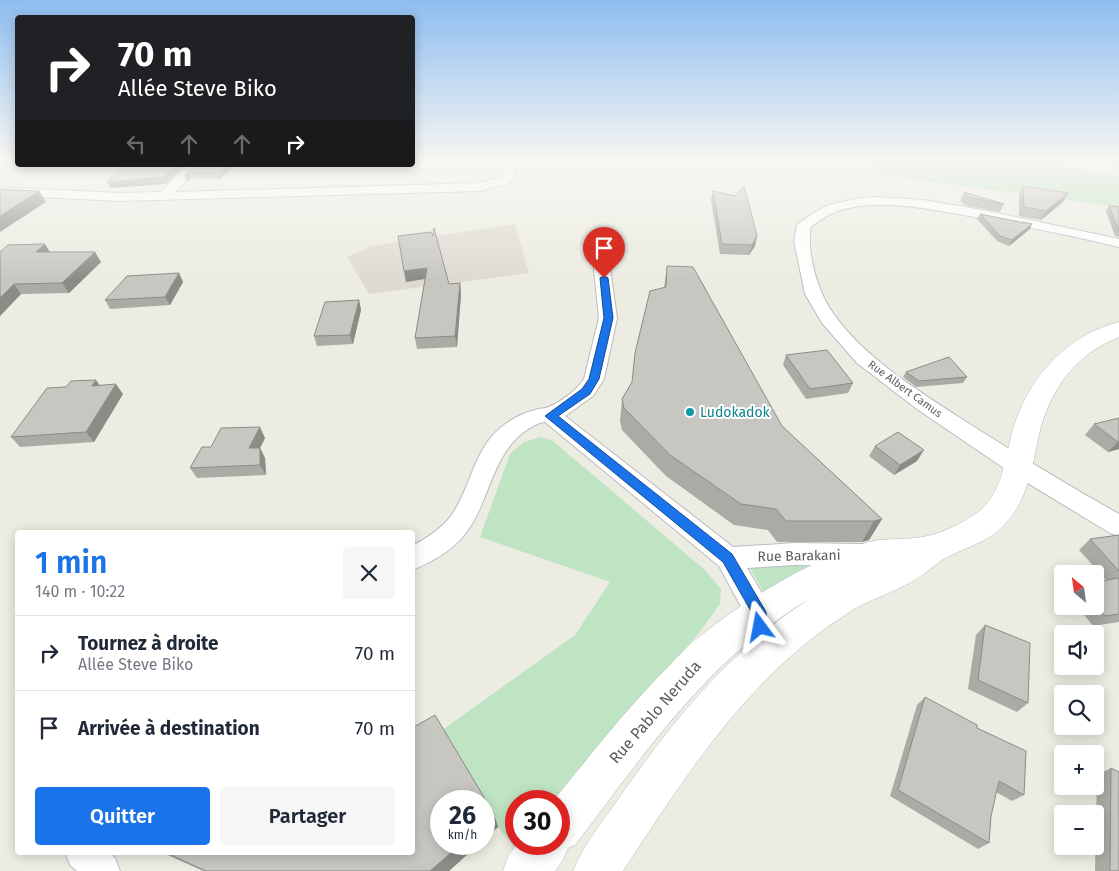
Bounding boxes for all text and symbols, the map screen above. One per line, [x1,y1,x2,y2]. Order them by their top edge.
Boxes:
text: 70 m [118,33,192,75]
icon: right [35,35,100,100]
text: Allée Steve Biko [118,75,277,102]
icon: left [122,130,150,158]
icon: ahead [175,130,203,158]
icon: ahead [228,130,256,158]
icon: right [281,130,309,158]
pin [583,227,625,278]
icon: arrive [590,234,618,262]
street label: Rue Albert Camus [866,358,944,420]
place label: Ludokadok [700,404,771,421]
marker: Ludokadok [684,406,696,418]
text: 1 min [35,545,107,581]
button: close [343,547,395,599]
street label: Rue Barakani [757,547,841,565]
north arrow [1054,565,1104,615]
map controls [1054,565,1104,855]
text: 140 m · 10:22 [35,582,125,601]
position arrow [733,600,785,652]
button: sound [1054,625,1104,675]
text: Tournez à droite [78,632,219,655]
icon: right [35,639,63,667]
text: 70 m [355,642,395,665]
text: Allée Steve Biko [78,655,193,674]
street label: Rue Pablo Neruda [605,657,705,767]
button: search [1054,685,1104,735]
icon: arrive [35,714,63,742]
text: Arrivée à destination [78,717,260,740]
text: 70 m [355,717,395,740]
button: + [1054,745,1104,795]
button: Quitter [35,787,210,845]
button: Partager [220,787,395,845]
speed limit sign: 30 [505,790,570,855]
text: 26 [449,801,476,831]
button: − [1054,805,1104,855]
text: km/h [448,828,477,842]

